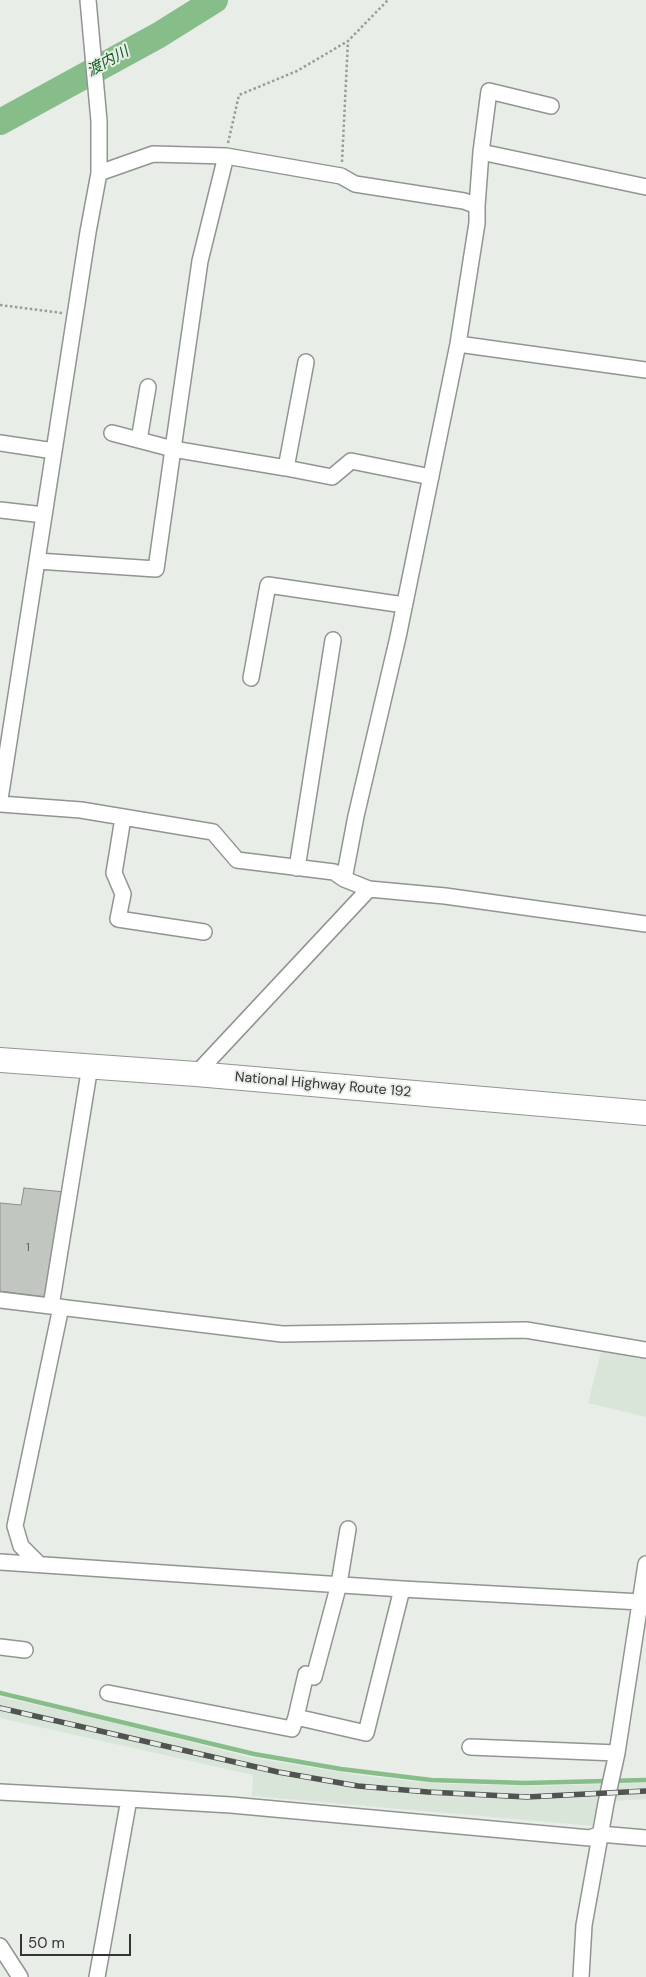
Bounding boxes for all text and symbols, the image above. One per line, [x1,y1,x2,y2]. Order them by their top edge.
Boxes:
water label: 渡内川 [84,43,132,81]
street label: National Highway Route 192 [234,1069,412,1101]
house number: 1 [26,1241,30,1255]
scale bar [22,1924,134,1956]
text: 50 m [28,1933,65,1953]

